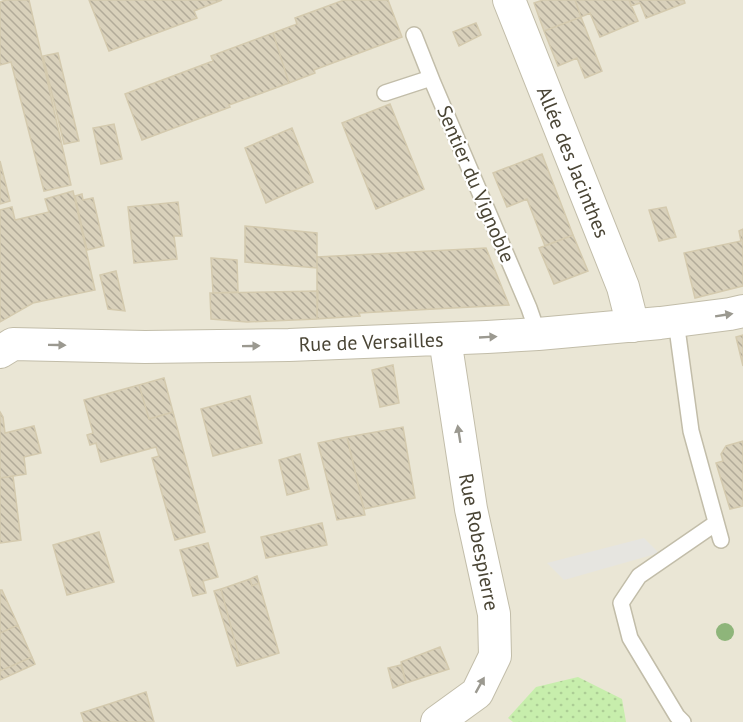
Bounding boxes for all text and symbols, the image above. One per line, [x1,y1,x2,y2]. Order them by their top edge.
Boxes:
street label: Allée des Jacinthes [531,83,615,241]
street label: Sentier du Vignoble [431,101,521,267]
one-way arrow [715,310,734,319]
street label: Rue de Versailles [298,326,444,358]
one-way arrow [479,332,498,341]
one-way arrow [47,340,66,350]
one-way arrow [242,341,261,350]
one-way arrow [455,424,464,443]
street label: Rue Robespierre [453,471,505,613]
one-way arrow [475,677,486,693]

